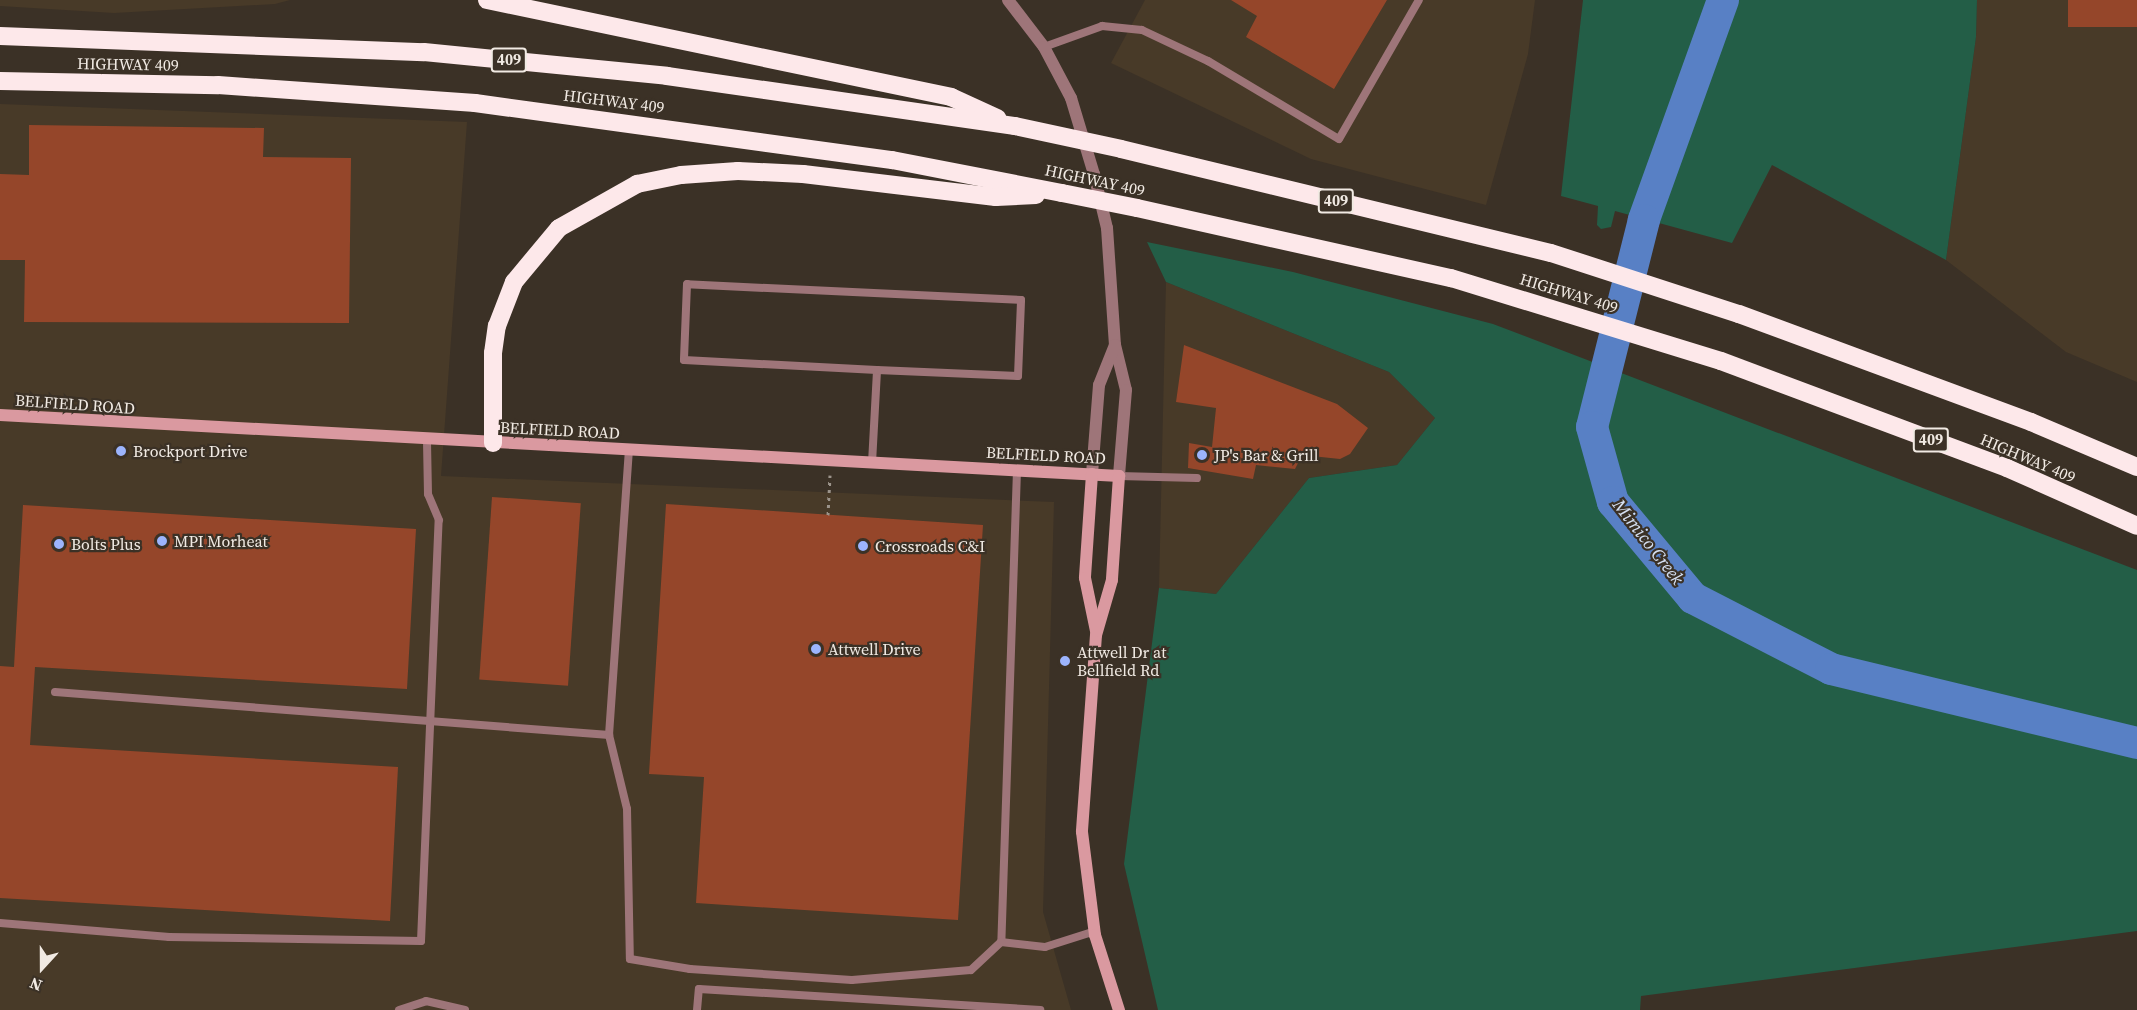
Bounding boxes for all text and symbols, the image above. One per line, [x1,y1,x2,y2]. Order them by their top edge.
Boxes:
road number: 409 [490,48,528,72]
street label: HIGHWAY 409 [77,54,179,74]
street label: HIGHWAY 409 [562,85,666,117]
street label: HIGHWAY 409 [1043,160,1147,200]
road number: 409 [1316,189,1356,213]
street label: HIGHWAY 409 [1517,269,1621,317]
street label: BELFIELD ROAD [14,390,136,418]
street label: BELFIELD ROAD [499,417,621,443]
road number: 409 [1912,428,1950,452]
street label: HIGHWAY 409 [1977,429,2079,487]
place label: Brockport Drive [133,441,247,461]
street label: BELFIELD ROAD [985,442,1107,468]
marker: Brockport Drive [114,444,128,458]
place label: JP's Bar & Grill [1214,445,1319,465]
marker: JP's Bar & Grill [1195,448,1209,462]
water label: Mimico Creek [1608,495,1688,589]
place label: MPI Morheat [174,531,268,551]
place label: Bolts Plus [71,534,141,554]
marker: MPI Morheat [155,534,169,548]
place label: Crossroads C&I [875,536,985,556]
marker: Bolts Plus [52,537,66,551]
marker: Crossroads C&I [856,539,870,553]
place label: Attwell Drive [828,639,921,659]
marker: Attwell Drive [809,642,823,656]
place label: Attwell Dr at Bellfield Rd [1077,642,1166,680]
marker: Attwell Dr at Bellfield Rd [1058,654,1072,668]
north arrow [12,938,72,998]
text: N [26,972,45,997]

